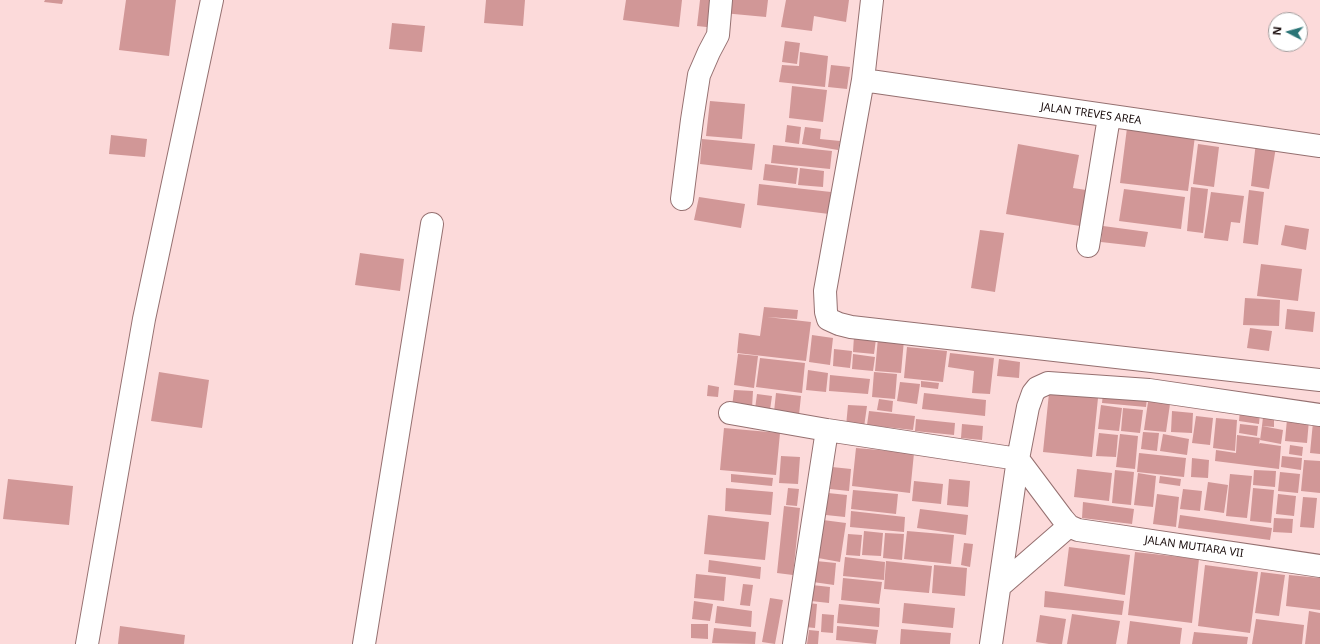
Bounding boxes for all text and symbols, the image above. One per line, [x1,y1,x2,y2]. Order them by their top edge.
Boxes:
north arrow [1268,12,1308,52]
text: N [1269,26,1284,36]
street label: JALAN TREVES AREA [1040,100,1142,128]
street label: JALAN MUTIARA VII [1144,534,1244,560]

